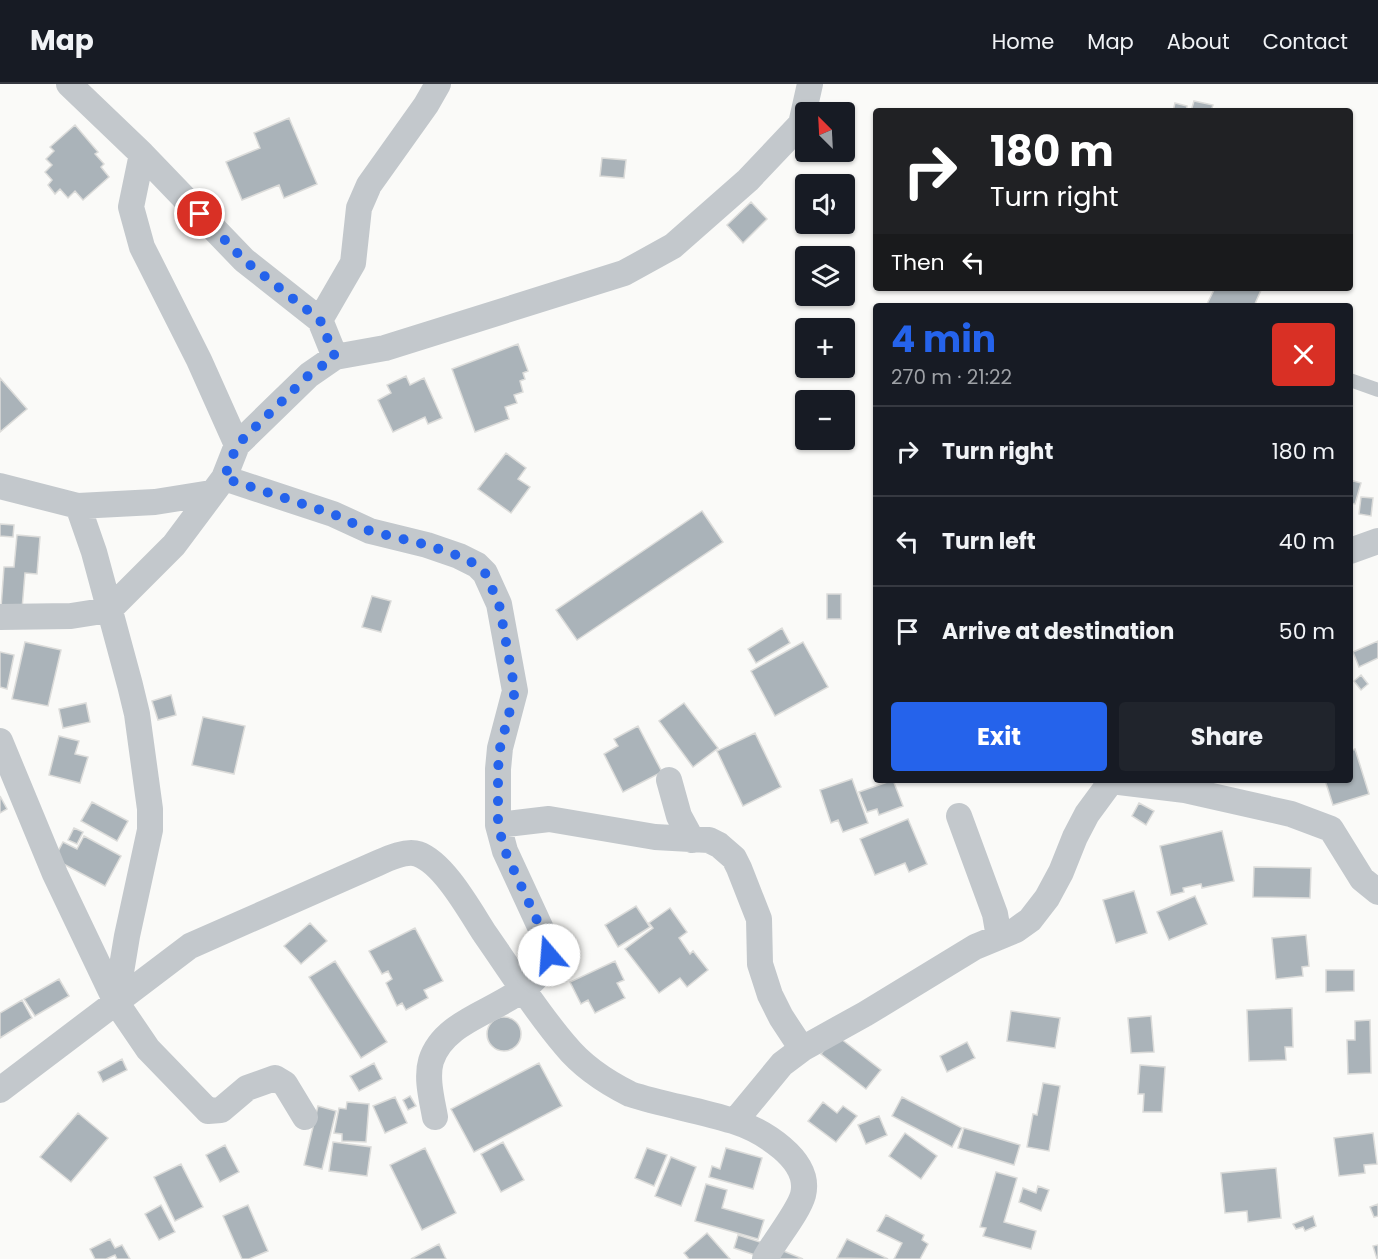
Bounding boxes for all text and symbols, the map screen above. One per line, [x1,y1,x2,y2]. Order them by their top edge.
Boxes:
text: Map [30,21,94,60]
text: Home [992,27,1054,56]
text: Map [1087,27,1134,56]
text: About [1167,27,1230,56]
text: Contact [1263,27,1348,56]
north arrow [795,102,855,162]
map controls [795,102,855,450]
text: 180 m [990,122,1114,181]
icon: right [891,132,969,210]
button: sound [795,174,855,234]
text: Turn right [990,178,1119,215]
pin [174,188,225,239]
icon: arrive [183,197,216,230]
button: layers [795,246,855,306]
icon: left [957,246,990,279]
text: Then [891,247,945,278]
text: 4 min [891,314,996,365]
button: + [795,318,855,378]
button: close [1272,323,1335,386]
text: 270 m · 21:22 [891,363,1012,391]
button: − [795,390,855,450]
icon: right [891,435,924,468]
text: Turn right [942,436,1053,467]
text: 180 m [1272,436,1335,467]
icon: left [891,525,924,558]
text: Turn left [942,526,1036,557]
text: 40 m [1279,526,1335,557]
icon: arrive [891,615,924,648]
text: Arrive at destination [942,616,1174,647]
text: 50 m [1279,616,1335,647]
button: Exit [891,702,1107,771]
button: Share [1119,702,1335,771]
position arrow [517,923,581,987]

